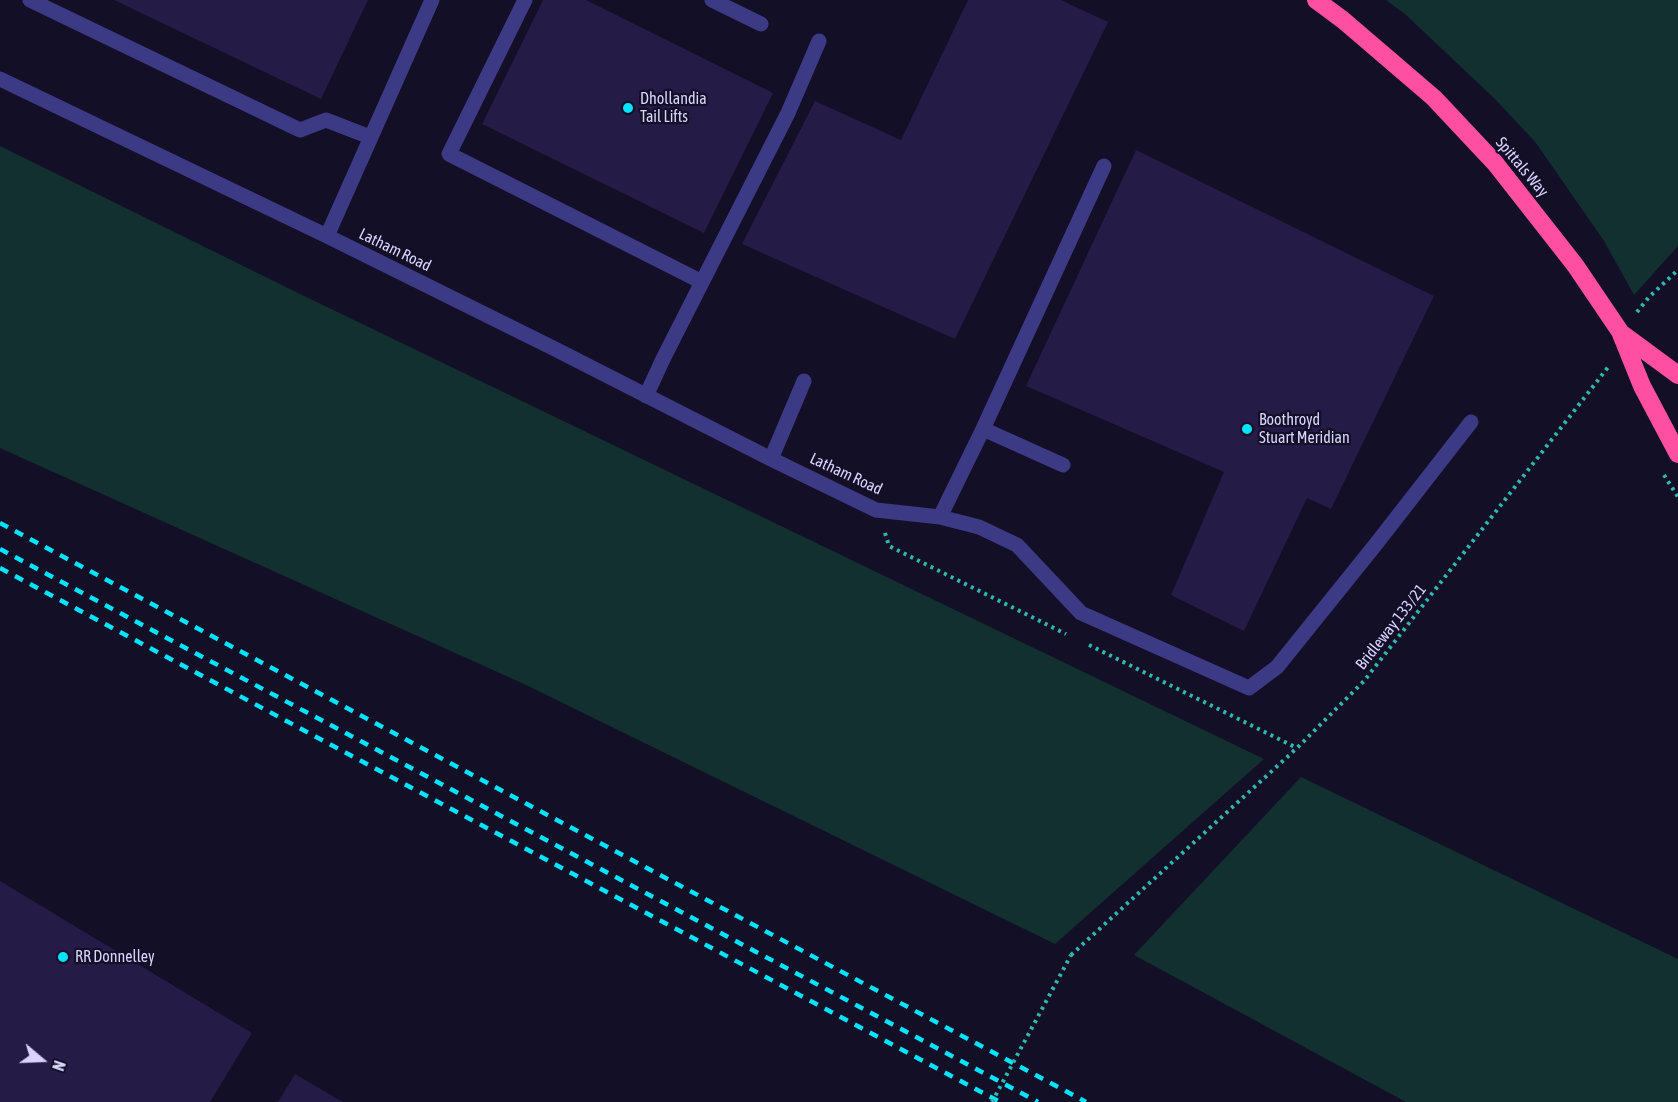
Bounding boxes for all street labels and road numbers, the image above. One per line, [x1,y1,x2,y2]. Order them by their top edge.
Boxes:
street label: Spittals Way [1492,133,1552,201]
street label: Latham Road [356,224,434,276]
street label: Latham Road [807,449,885,499]
street label: Bridleway 133/21 [1352,580,1430,674]

